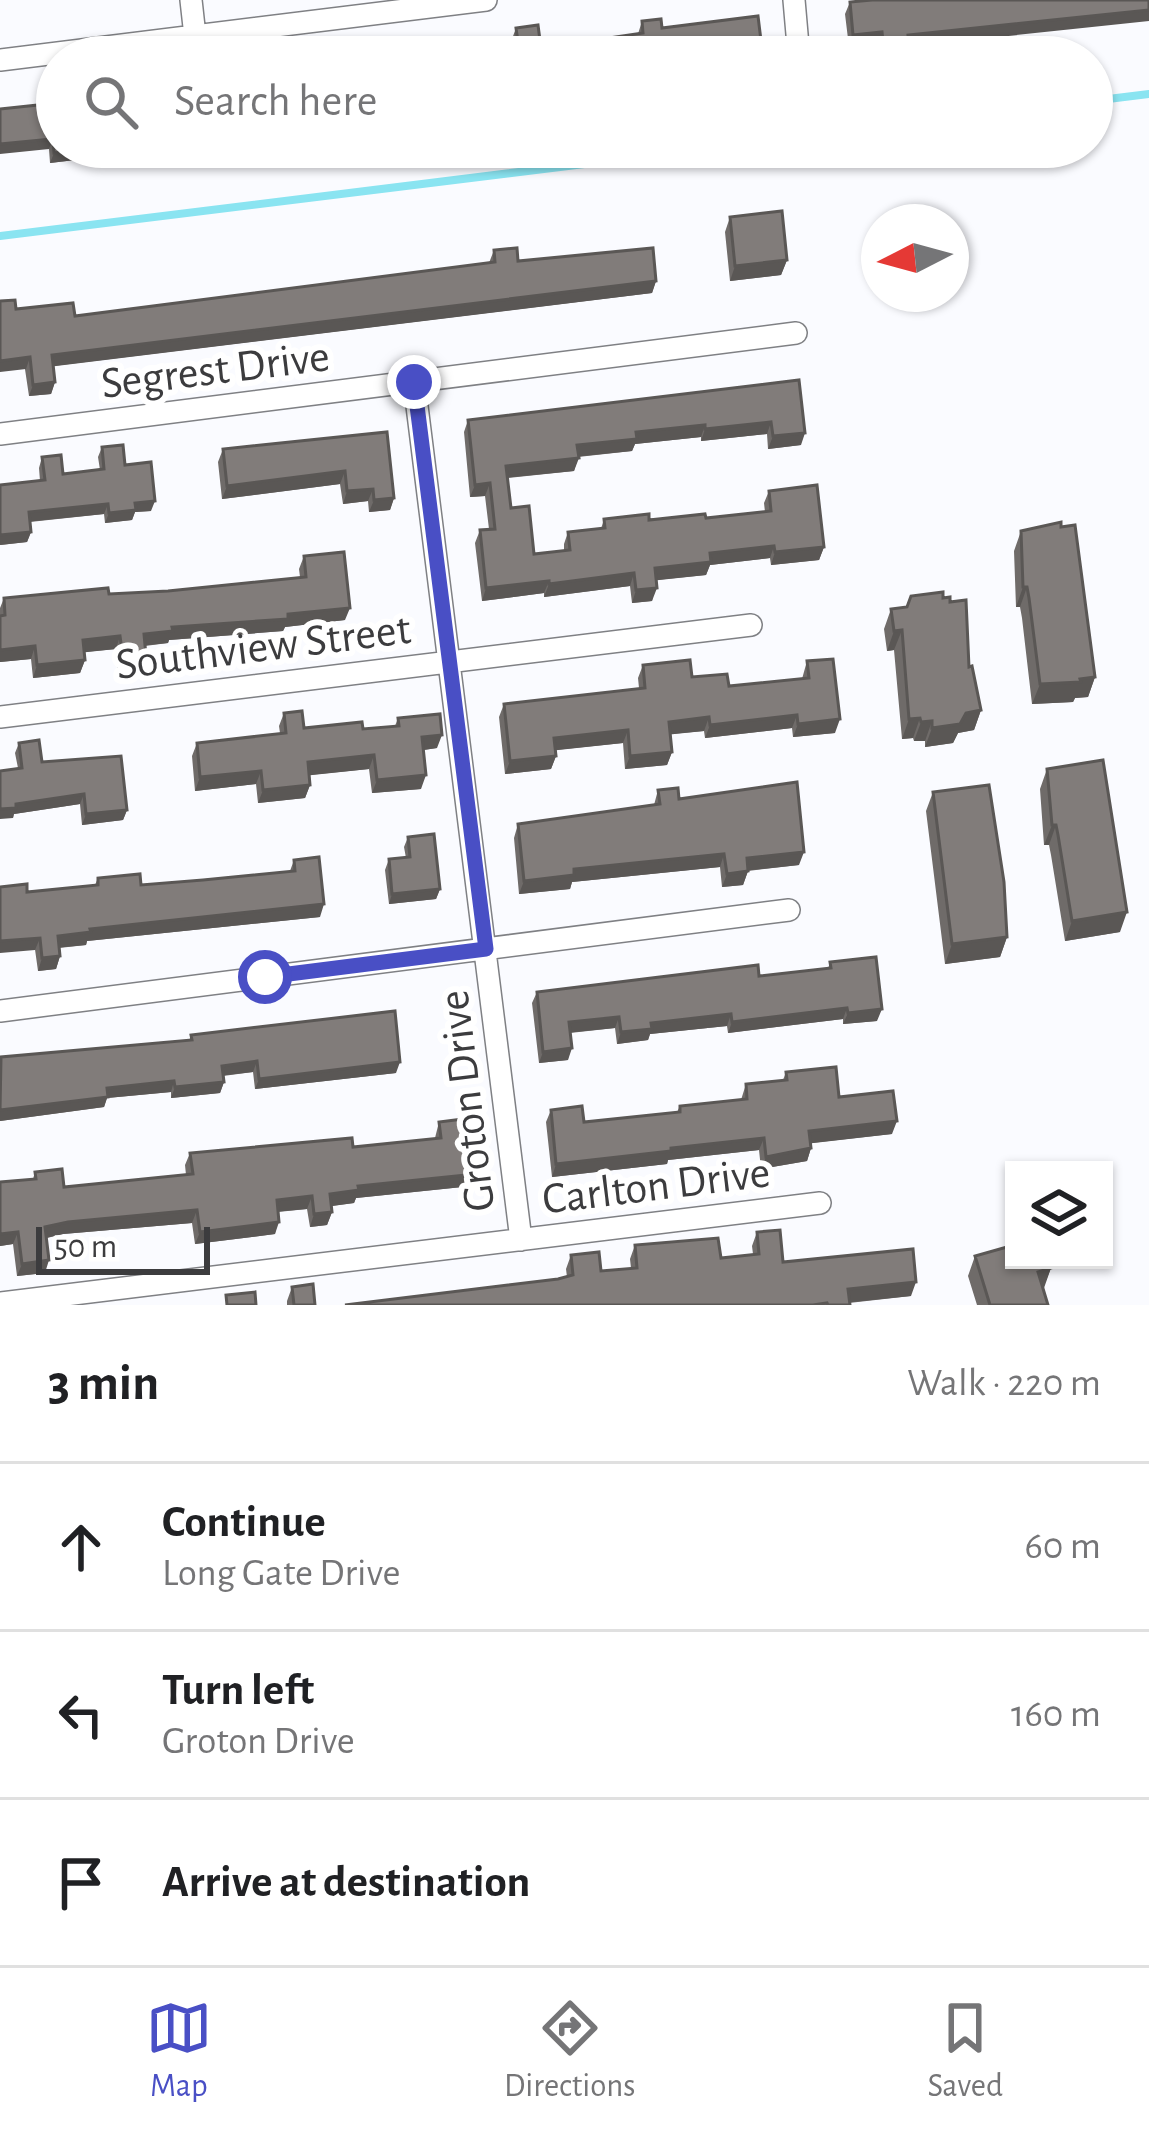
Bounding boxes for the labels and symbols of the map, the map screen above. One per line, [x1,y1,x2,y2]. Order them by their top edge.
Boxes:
north arrow [861,204,969,312]
street label: Segrest Drive [99,334,332,407]
route end [387,355,441,409]
street label: Southview Street [113,607,413,688]
route start [238,950,292,1004]
street label: Groton Drive [432,988,503,1214]
street label: Carlton Drive [540,1150,773,1223]
scale bar [36,1221,210,1274]

